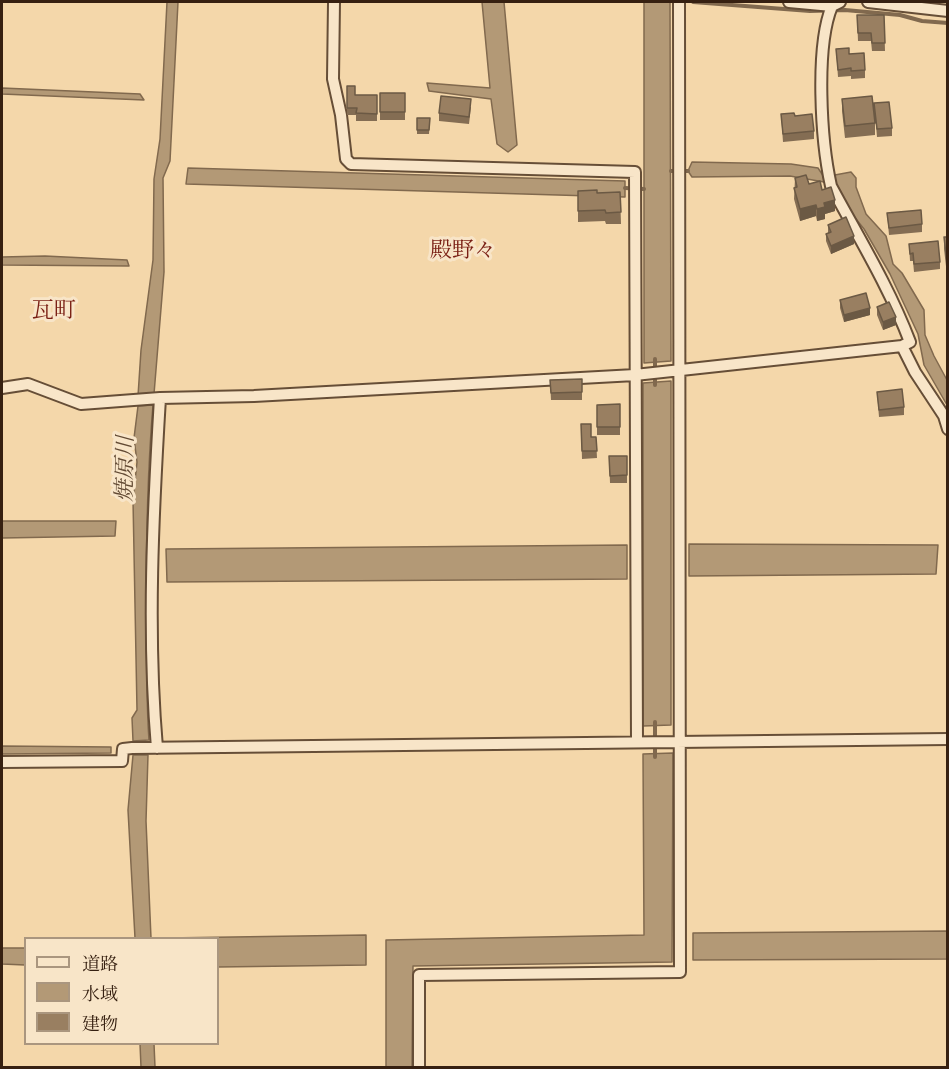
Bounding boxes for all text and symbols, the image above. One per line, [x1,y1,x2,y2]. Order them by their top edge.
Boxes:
district label: 殿野々 [430,239,496,265]
district label: 瓦町 [32,299,76,325]
water label: 焼原川 [113,436,141,502]
legend [24,937,219,1045]
text: 道路 [82,953,118,976]
text: 水域 [82,983,118,1006]
text: 建物 [82,1013,118,1036]

